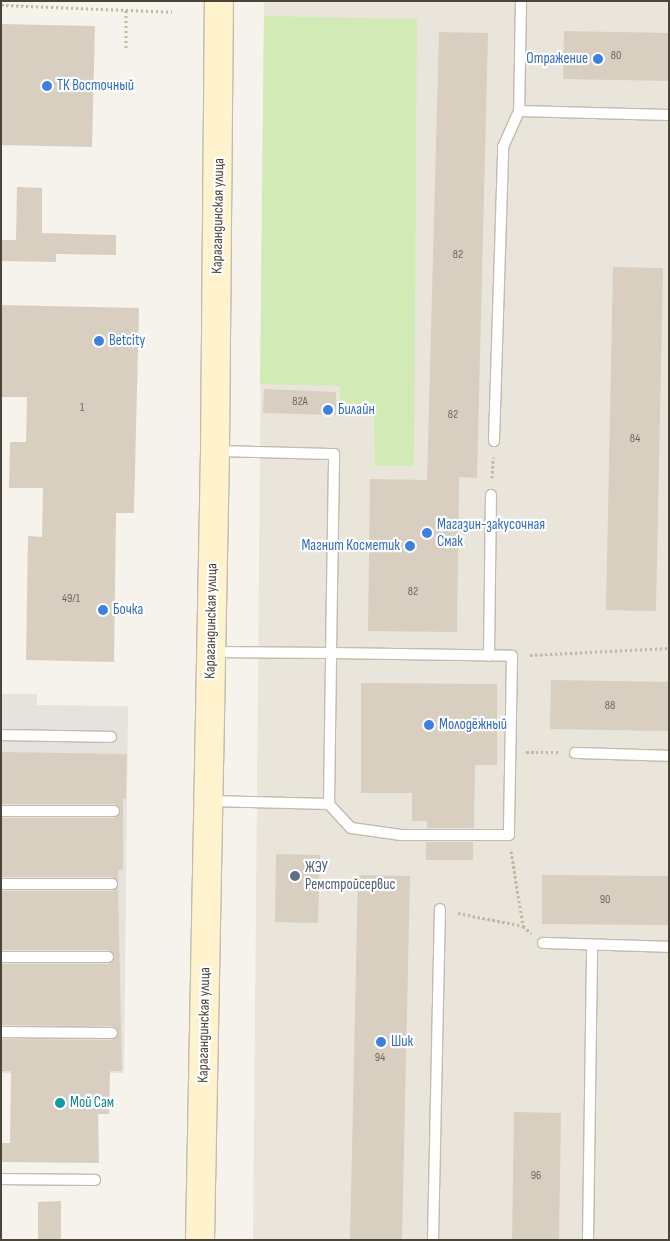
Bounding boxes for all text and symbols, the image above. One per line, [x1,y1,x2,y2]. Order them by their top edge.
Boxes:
house number: 80 [611,49,621,63]
place label: Отражение [526,50,588,68]
marker: Отражение [592,53,604,65]
place label: ТК Восточный [57,77,134,95]
marker: ТК Восточный [41,80,53,92]
street label: Карагандинская улица [208,158,228,274]
house number: 82 [453,248,463,262]
place label: Betcity [109,332,145,350]
marker: Betcity [93,335,105,347]
house number: 82А [292,395,308,409]
house number: 1 [80,401,84,415]
place label: Билайн [338,401,375,419]
marker: Билайн [322,404,334,416]
house number: 82 [448,408,458,422]
house number: 84 [630,432,640,446]
place label: Магазин-закусочная Смак [437,515,545,550]
marker: Магазин-закусочная Смак [421,527,433,539]
place label: Магнит Косметик [301,537,400,555]
marker: Магнит Косметик [404,540,416,552]
street label: Карагандинская улица [201,563,221,679]
house number: 82 [408,585,418,599]
house number: 49/1 [62,592,80,606]
place label: Бочка [113,601,143,619]
marker: Бочка [97,604,109,616]
house number: 88 [605,699,615,713]
place label: Молодёжный [439,716,507,734]
marker: Молодёжный [423,719,435,731]
place label: ЖЭУ Ремстройсервис [305,858,396,893]
marker: ЖЭУ Ремстройсервис [289,870,301,882]
house number: 90 [600,893,610,907]
street label: Карагандинская улица [194,967,214,1083]
place label: Шик [391,1033,413,1051]
marker: Шик [375,1036,387,1048]
house number: 94 [375,1051,385,1065]
place label: Мой Cам [70,1094,114,1112]
marker: Мой Cам [54,1097,66,1109]
house number: 96 [531,1169,541,1183]

